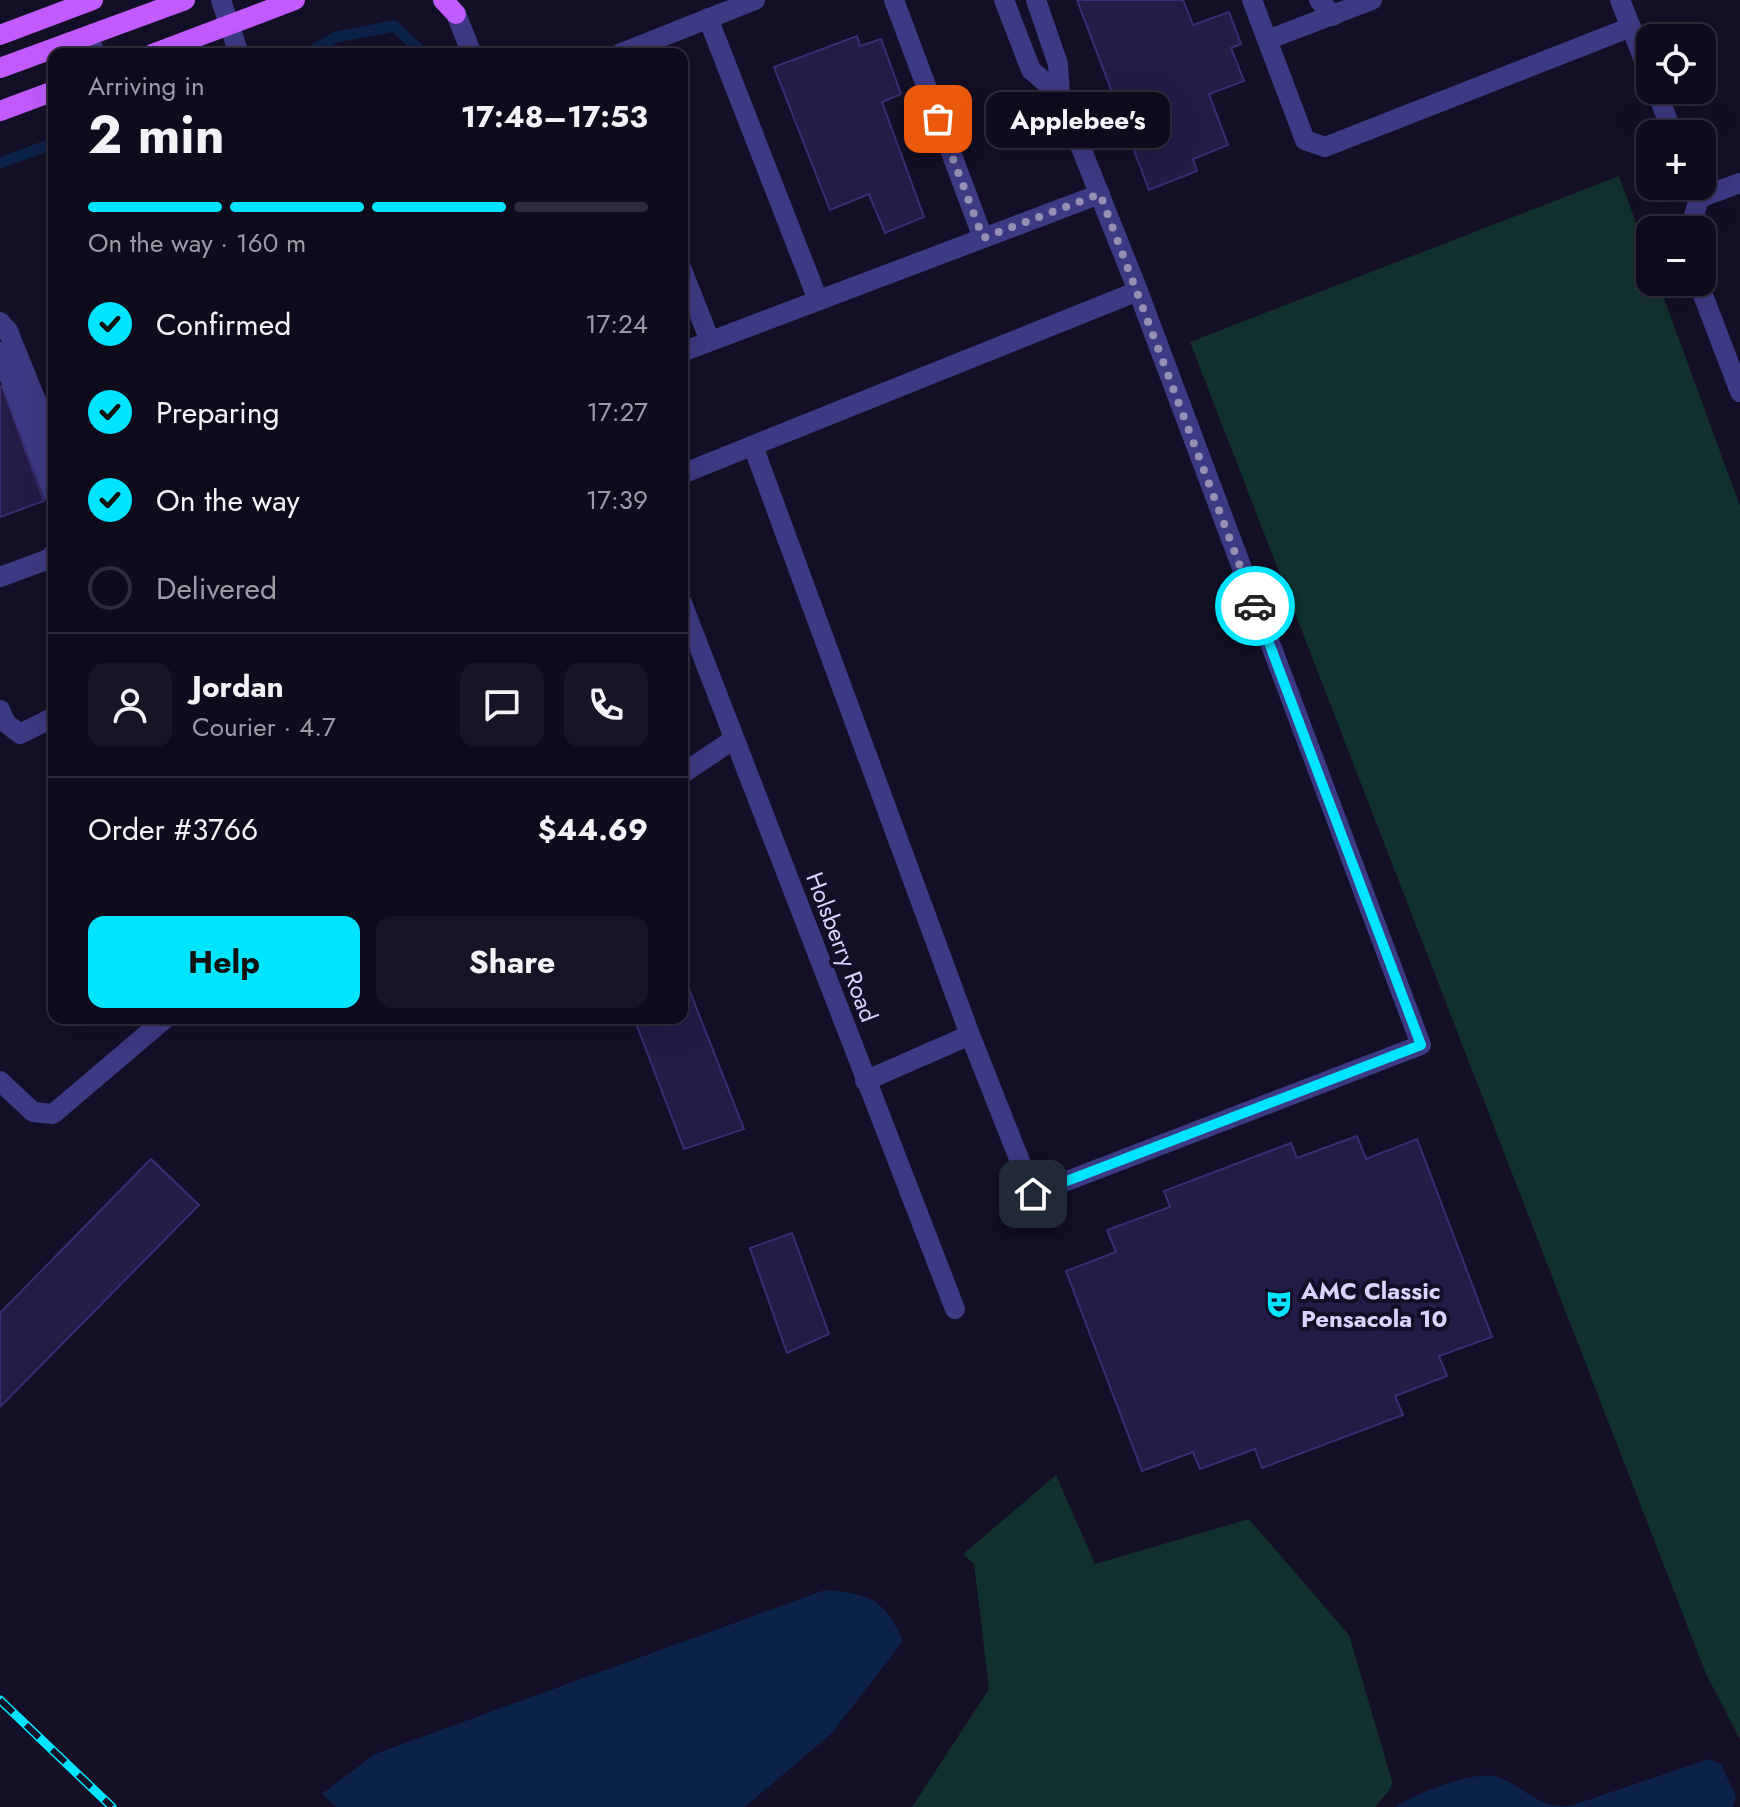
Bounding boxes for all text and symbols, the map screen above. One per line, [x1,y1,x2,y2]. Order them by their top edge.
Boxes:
map controls [1636,24,1716,296]
button: locate [1636,24,1716,104]
text: Arriving in [88,67,205,105]
pin [904,85,972,153]
callout: Applebee's [986,91,1170,147]
text: 17:48–17:53 [461,95,648,138]
text: 2 min [88,97,225,173]
icon: bag [916,97,960,141]
text: Applebee's [1010,101,1146,139]
button: + [1636,120,1716,200]
button: − [1636,216,1716,296]
text: On the way · 160 m [88,224,306,262]
icon: check [88,302,132,346]
text: Confirmed [156,303,291,346]
text: 17:24 [585,305,648,343]
icon: check [88,390,132,434]
text: Preparing [156,391,280,434]
text: 17:27 [586,393,648,431]
icon: check [88,478,132,522]
text: On the way [156,479,300,522]
text: 17:39 [586,481,648,519]
courier [1215,566,1295,646]
text: Delivered [156,567,277,610]
icon: car [1233,584,1277,628]
button: person [88,663,172,747]
button: chat [460,663,544,747]
button: phone [564,663,648,747]
text: Jordan [192,665,284,708]
text: Courier · 4.7 [192,708,336,746]
text: Order #3766 [88,808,258,851]
text: $44.69 [538,808,648,851]
street label: Holsberry Road [797,867,887,1027]
button: Help [88,916,360,1008]
button: Share [376,916,648,1008]
pin [999,1160,1067,1228]
icon: home [1011,1172,1055,1216]
place label: AMC Classic Pensacola 10 [1300,1273,1447,1336]
theatre icon: AMC Classic Pensacola 10 [1264,1289,1294,1319]

